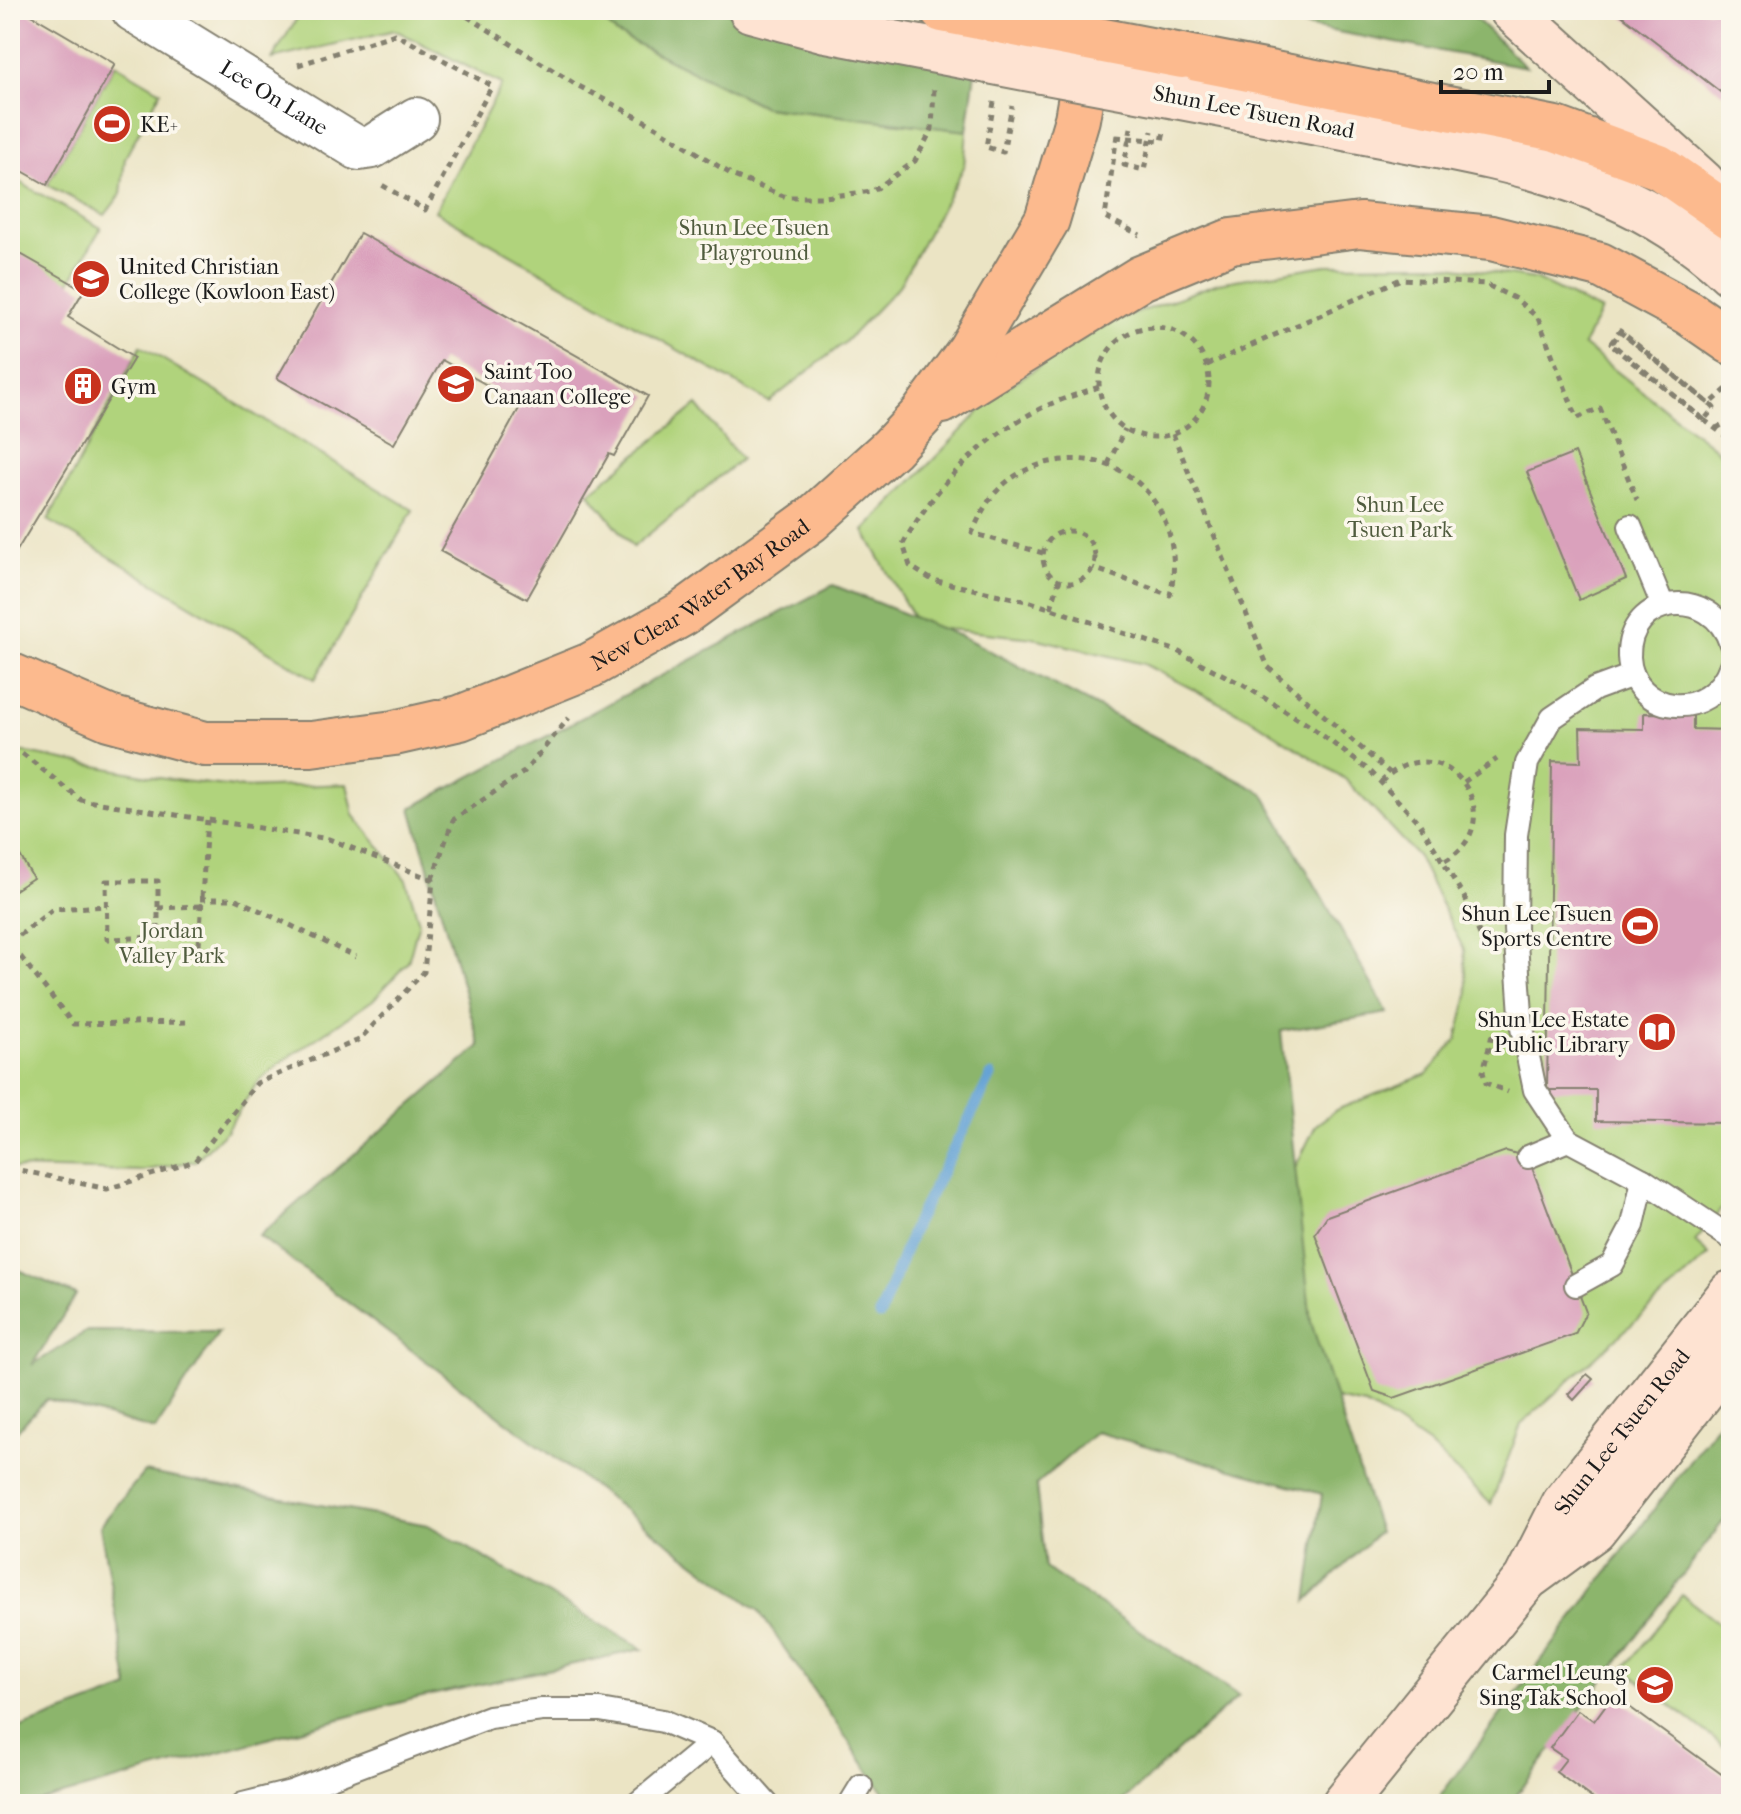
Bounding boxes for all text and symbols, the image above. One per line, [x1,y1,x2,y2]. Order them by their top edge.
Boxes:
scale bar [1441,44,1549,94]
street label: Lee On Lane [215,55,333,141]
text: 20 m [1453,58,1504,86]
street label: Shun Lee Tsuen Road [1151,80,1357,144]
sports icon: KE+ [91,103,133,145]
place label: KE+ [140,112,178,138]
park label: Shun Lee Tsuen Playground [679,215,829,266]
place label: United Christian College (Kowloon East) [119,254,335,305]
school or university icon: United Christian College (Kowloon East) [70,258,112,300]
place label: Saint Too Canaan College [484,359,631,410]
school or university icon: Saint Too Canaan College [435,363,477,405]
building icon: Gym [62,365,104,407]
place label: Gym [111,374,157,400]
park label: Shun Lee Tsuen Park [1347,492,1453,543]
street label: New Clear Water Bay Road [586,513,815,676]
place label: Shun Lee Tsuen Sports Centre [1462,901,1612,952]
sports icon: Shun Lee Tsuen Sports Centre [1619,905,1661,947]
park label: Jordan Valley Park [118,918,226,969]
place label: Shun Lee Estate Public Library [1477,1007,1630,1058]
library icon: Shun Lee Estate Public Library [1636,1011,1678,1053]
street label: Shun Lee Tsuen Road [1549,1343,1696,1519]
place label: Carmel Leung Sing Tak School [1479,1660,1627,1711]
school or university icon: Carmel Leung Sing Tak School [1634,1664,1676,1706]

